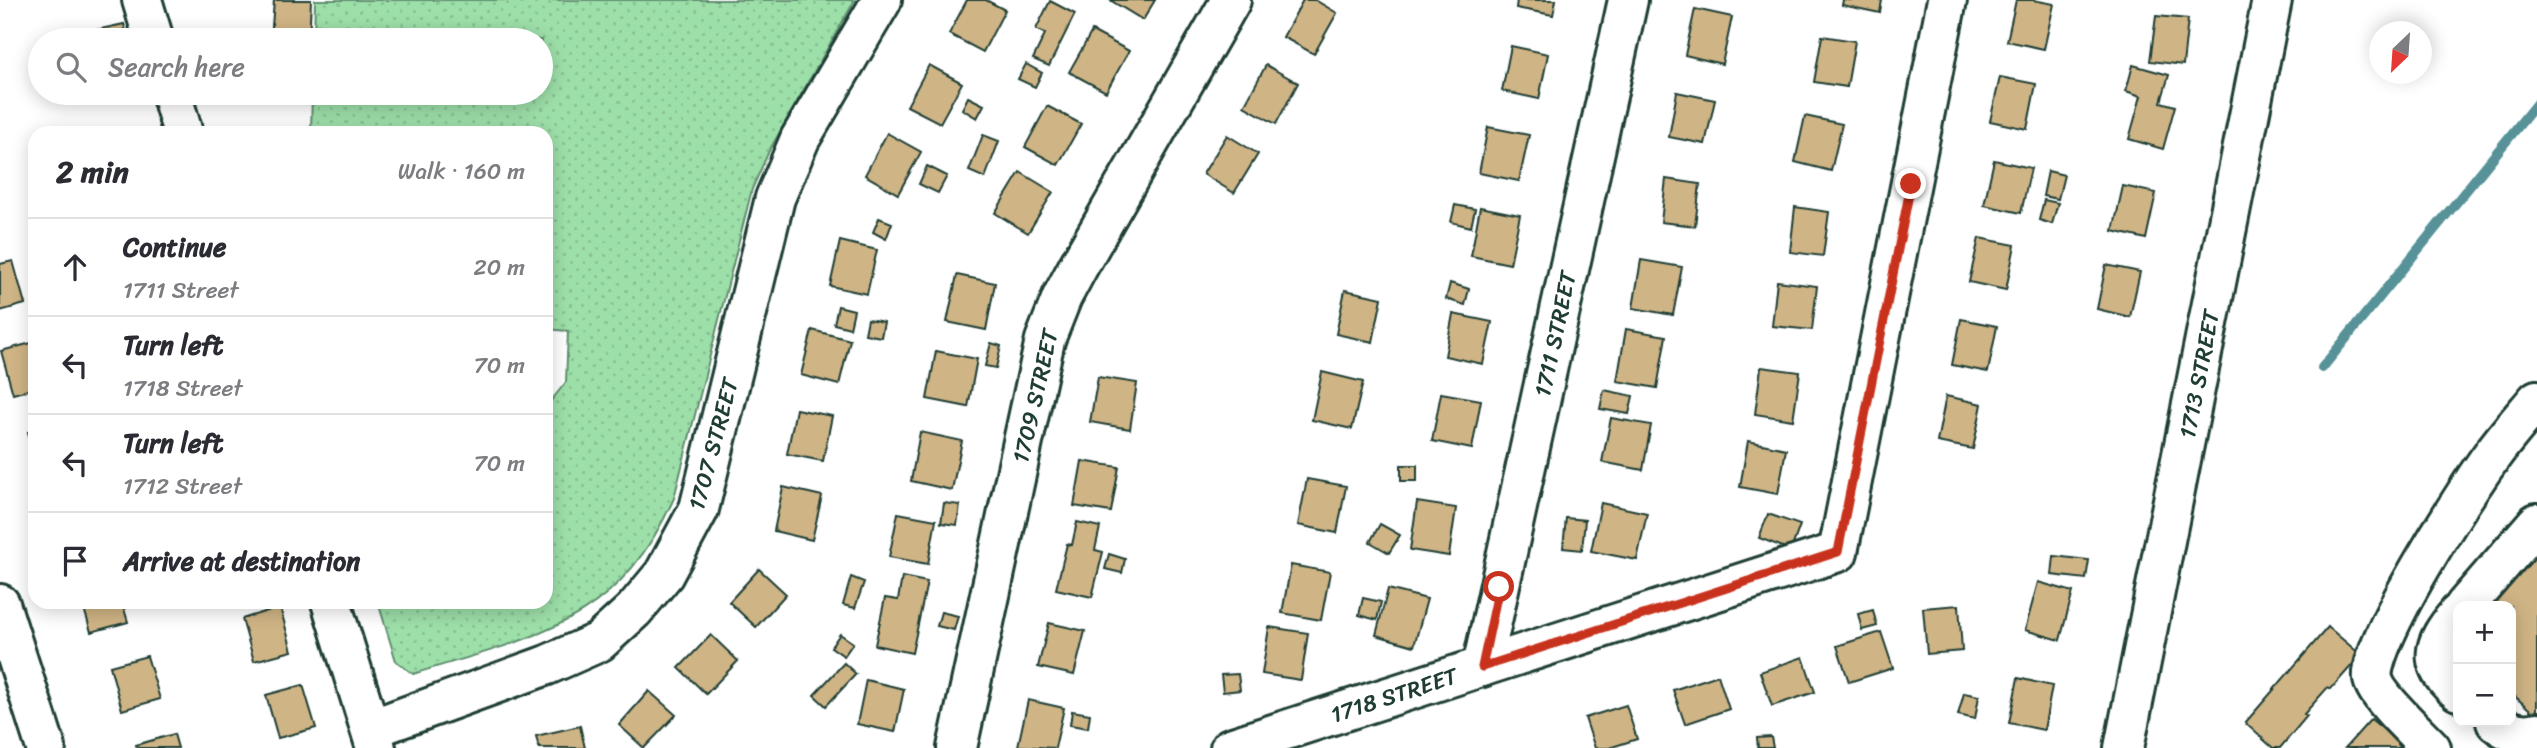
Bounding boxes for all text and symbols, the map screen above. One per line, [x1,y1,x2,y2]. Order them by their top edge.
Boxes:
north arrow [2369,21,2432,84]
search box [28,28,553,105]
text: Search here [108,44,245,90]
icon: search [52,48,90,86]
text: 2 min [56,145,129,199]
text: Walk · 160 m [398,151,525,192]
route end [1895,168,1926,199]
text: Continue [123,224,226,270]
text: 20 m [474,247,525,288]
icon: ahead [56,248,94,286]
street label: 1711 STREET [1522,266,1589,401]
text: 1711 Street [123,270,239,311]
street label: 1713 STREET [2167,305,2232,442]
text: Turn left [123,322,223,368]
street label: 1709 STREET [1000,324,1071,467]
text: 70 m [474,345,525,386]
icon: left [56,346,94,384]
text: 1718 Street [123,368,243,409]
street label: 1707 STREET [676,372,751,515]
text: Turn left [123,420,223,466]
text: 70 m [474,443,525,484]
icon: left [56,444,94,482]
text: 1712 Street [123,466,242,507]
text: Arrive at destination [123,538,360,584]
icon: arrive [56,542,94,580]
route start [1483,571,1514,602]
map controls [2453,601,2516,727]
button: + [2453,601,2516,664]
street label: 1718 STREET [1325,655,1464,735]
button: − [2453,664,2516,727]

